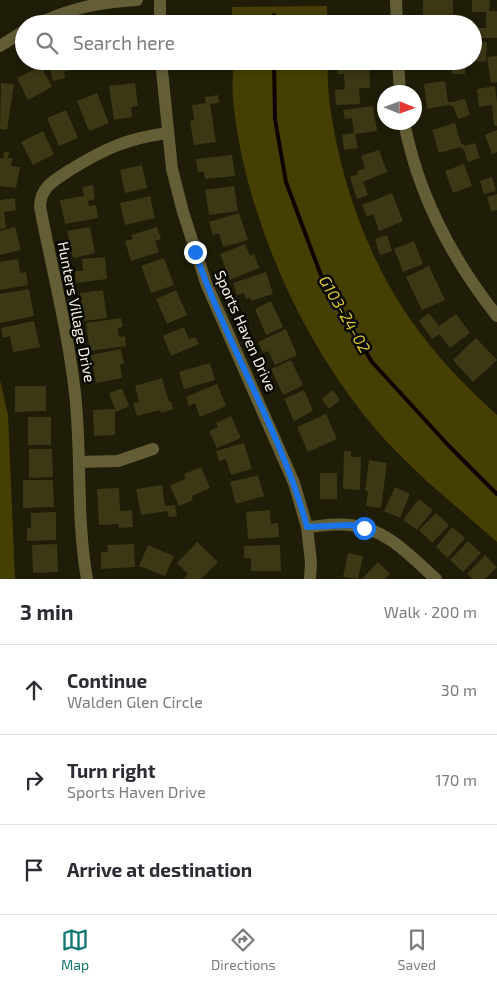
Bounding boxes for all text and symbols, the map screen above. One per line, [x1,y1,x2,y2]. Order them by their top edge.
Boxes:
search box [15,15,482,70]
icon: search [33,29,61,57]
text: Search here [73,31,175,54]
north arrow [377,85,422,130]
street label: Hunters Village Drive [55,240,99,384]
route end [184,241,207,264]
street label: Sports Haven Drive [211,267,281,394]
water label: G103-24-02 [316,272,375,356]
route start [353,517,376,540]
text: 3 min [20,599,73,624]
text: Walk · 200 m [384,602,477,621]
text: Continue [67,669,147,692]
icon: ahead [20,676,48,704]
text: 30 m [441,680,477,699]
text: Walden Glen Circle [67,692,203,711]
text: Turn right [67,759,155,782]
icon: right [20,766,48,794]
text: 170 m [435,770,477,789]
text: Sports Haven Drive [67,782,206,801]
icon: arrive [20,856,48,884]
text: Arrive at destination [67,858,252,881]
tab: Map [61,926,89,973]
tab: Directions [211,926,276,973]
tab: Saved [398,926,436,973]

